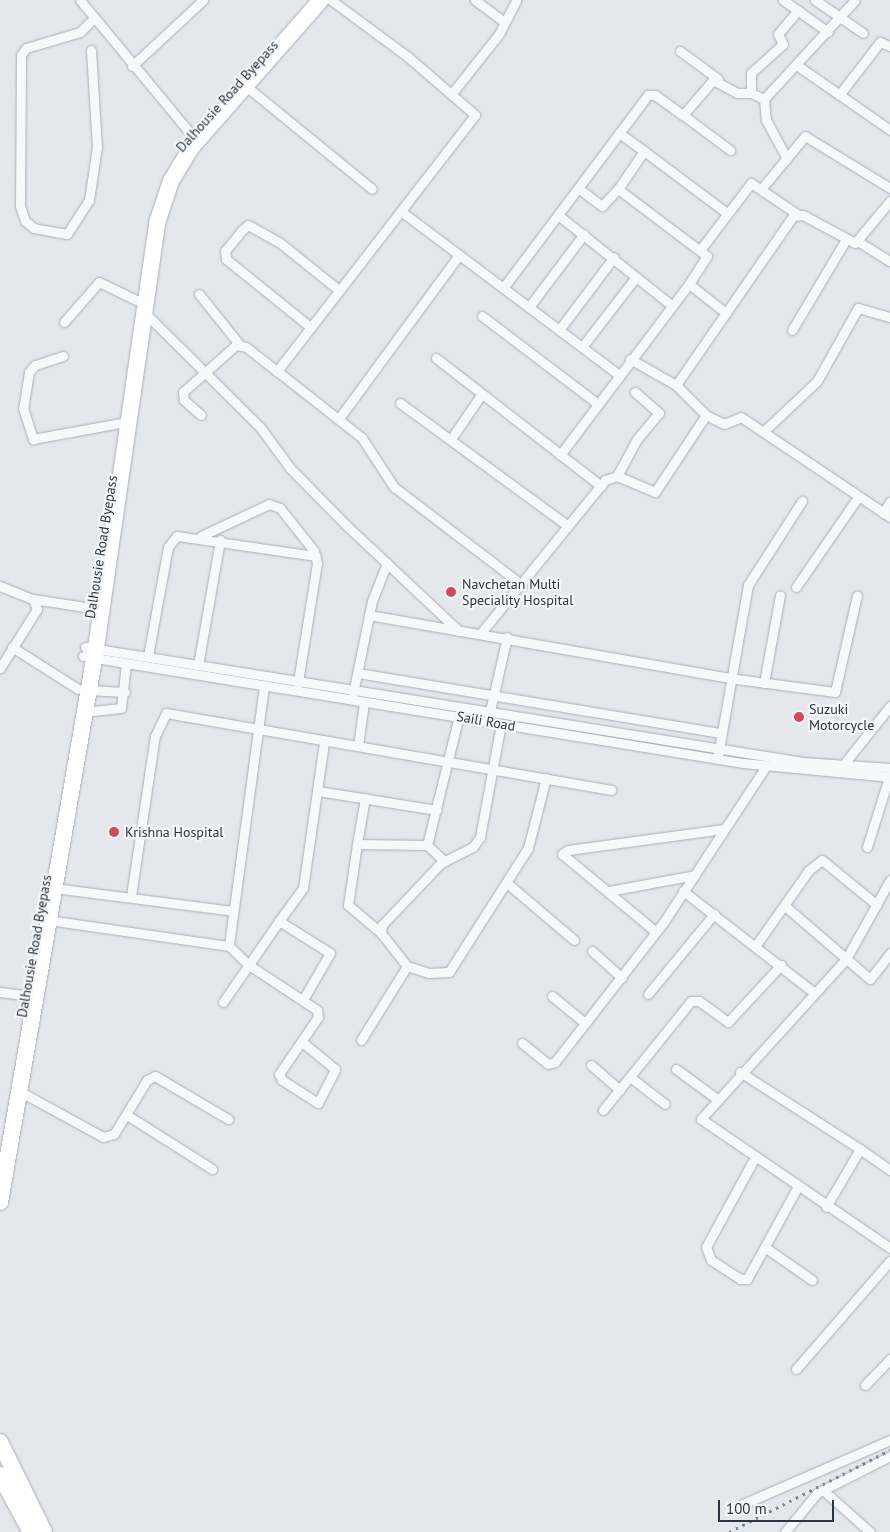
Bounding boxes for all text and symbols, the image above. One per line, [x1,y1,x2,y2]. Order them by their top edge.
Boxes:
street label: Dalhousie Road Byepass [172,37,282,155]
street label: Dalhousie Road Byepass [81,474,121,620]
place label: Navchetan Multi Speciality Hospital [462,576,574,608]
marker: Navchetan Multi Speciality Hospital [444,585,458,599]
place label: Suzuki Motorcycle [809,701,874,734]
street label: Saili Road [455,708,517,734]
marker: Suzuki Motorcycle [793,711,805,723]
place label: Krishna Hospital [125,824,223,840]
marker: Krishna Hospital [107,825,121,839]
street label: Dalhousie Road Byepass [13,873,55,1019]
scale bar [720,1490,836,1522]
text: 100 m [726,1499,767,1518]

